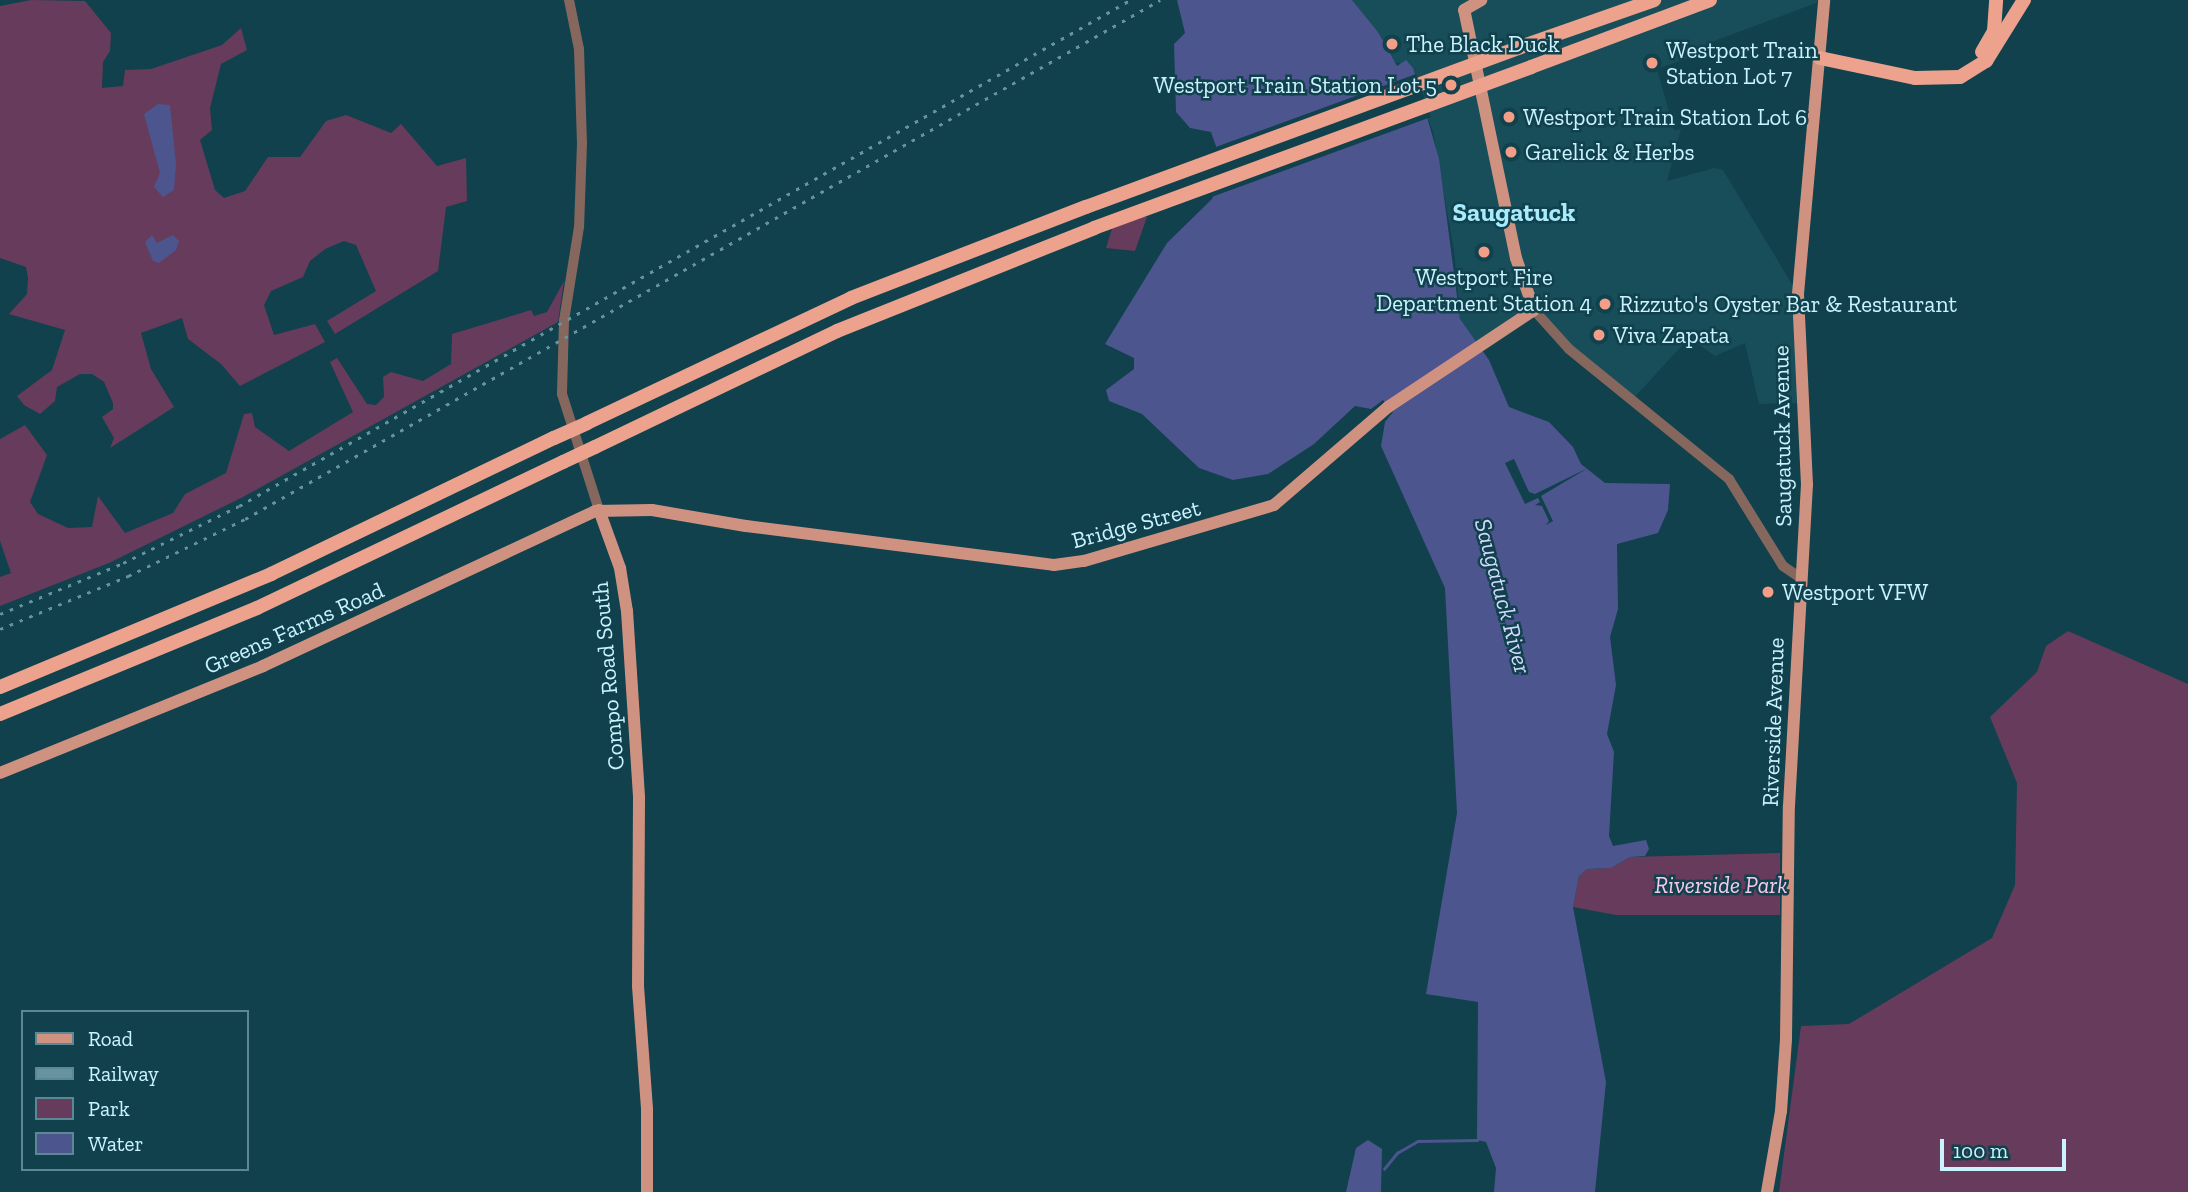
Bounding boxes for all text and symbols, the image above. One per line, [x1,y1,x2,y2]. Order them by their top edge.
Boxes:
place label: The Black Duck [1406,30,1560,58]
marker: The Black Duck [1384,36,1400,52]
place label: Westport Train Station Lot 7 [1666,36,1818,90]
marker: Westport Train Station Lot 7 [1644,55,1660,71]
place label: Westport Train Station Lot 5 [1153,71,1437,99]
marker: Westport Train Station Lot 5 [1443,77,1459,93]
place label: Westport Train Station Lot 6 [1523,103,1808,131]
marker: Westport Train Station Lot 6 [1501,109,1517,125]
place label: Garelick & Herbs [1525,138,1695,166]
marker: Garelick & Herbs [1503,144,1519,160]
district label: Saugatuck [1453,197,1575,229]
marker: Westport Fire Department Station 4 [1476,244,1492,260]
place label: Westport Fire Department Station 4 [1376,263,1592,317]
place label: Rizzuto's Oyster Bar & Restaurant [1619,290,1958,318]
marker: Rizzuto's Oyster Bar & Restaurant [1597,296,1613,312]
place label: Viva Zapata [1613,321,1729,349]
marker: Viva Zapata [1591,327,1607,343]
street label: Saugatuck Avenue [1767,345,1797,527]
street label: Bridge Street [1069,494,1203,554]
water label: Saugatuck River [1468,515,1538,677]
street label: Greens Farms Road [200,576,388,680]
place label: Westport VFW [1782,578,1929,606]
street label: Compo Road South [586,581,630,771]
marker: Westport VFW [1760,584,1776,600]
street label: Riverside Avenue [1756,636,1790,808]
park label: Riverside Park [1655,871,1787,899]
legend [21,1010,248,1171]
text: Road [88,1026,133,1051]
text: Railway [88,1061,159,1086]
text: Park [88,1096,130,1121]
scale bar [1943,1126,2069,1170]
text: Water [88,1131,143,1156]
text: 100 m [1953,1138,2008,1163]

